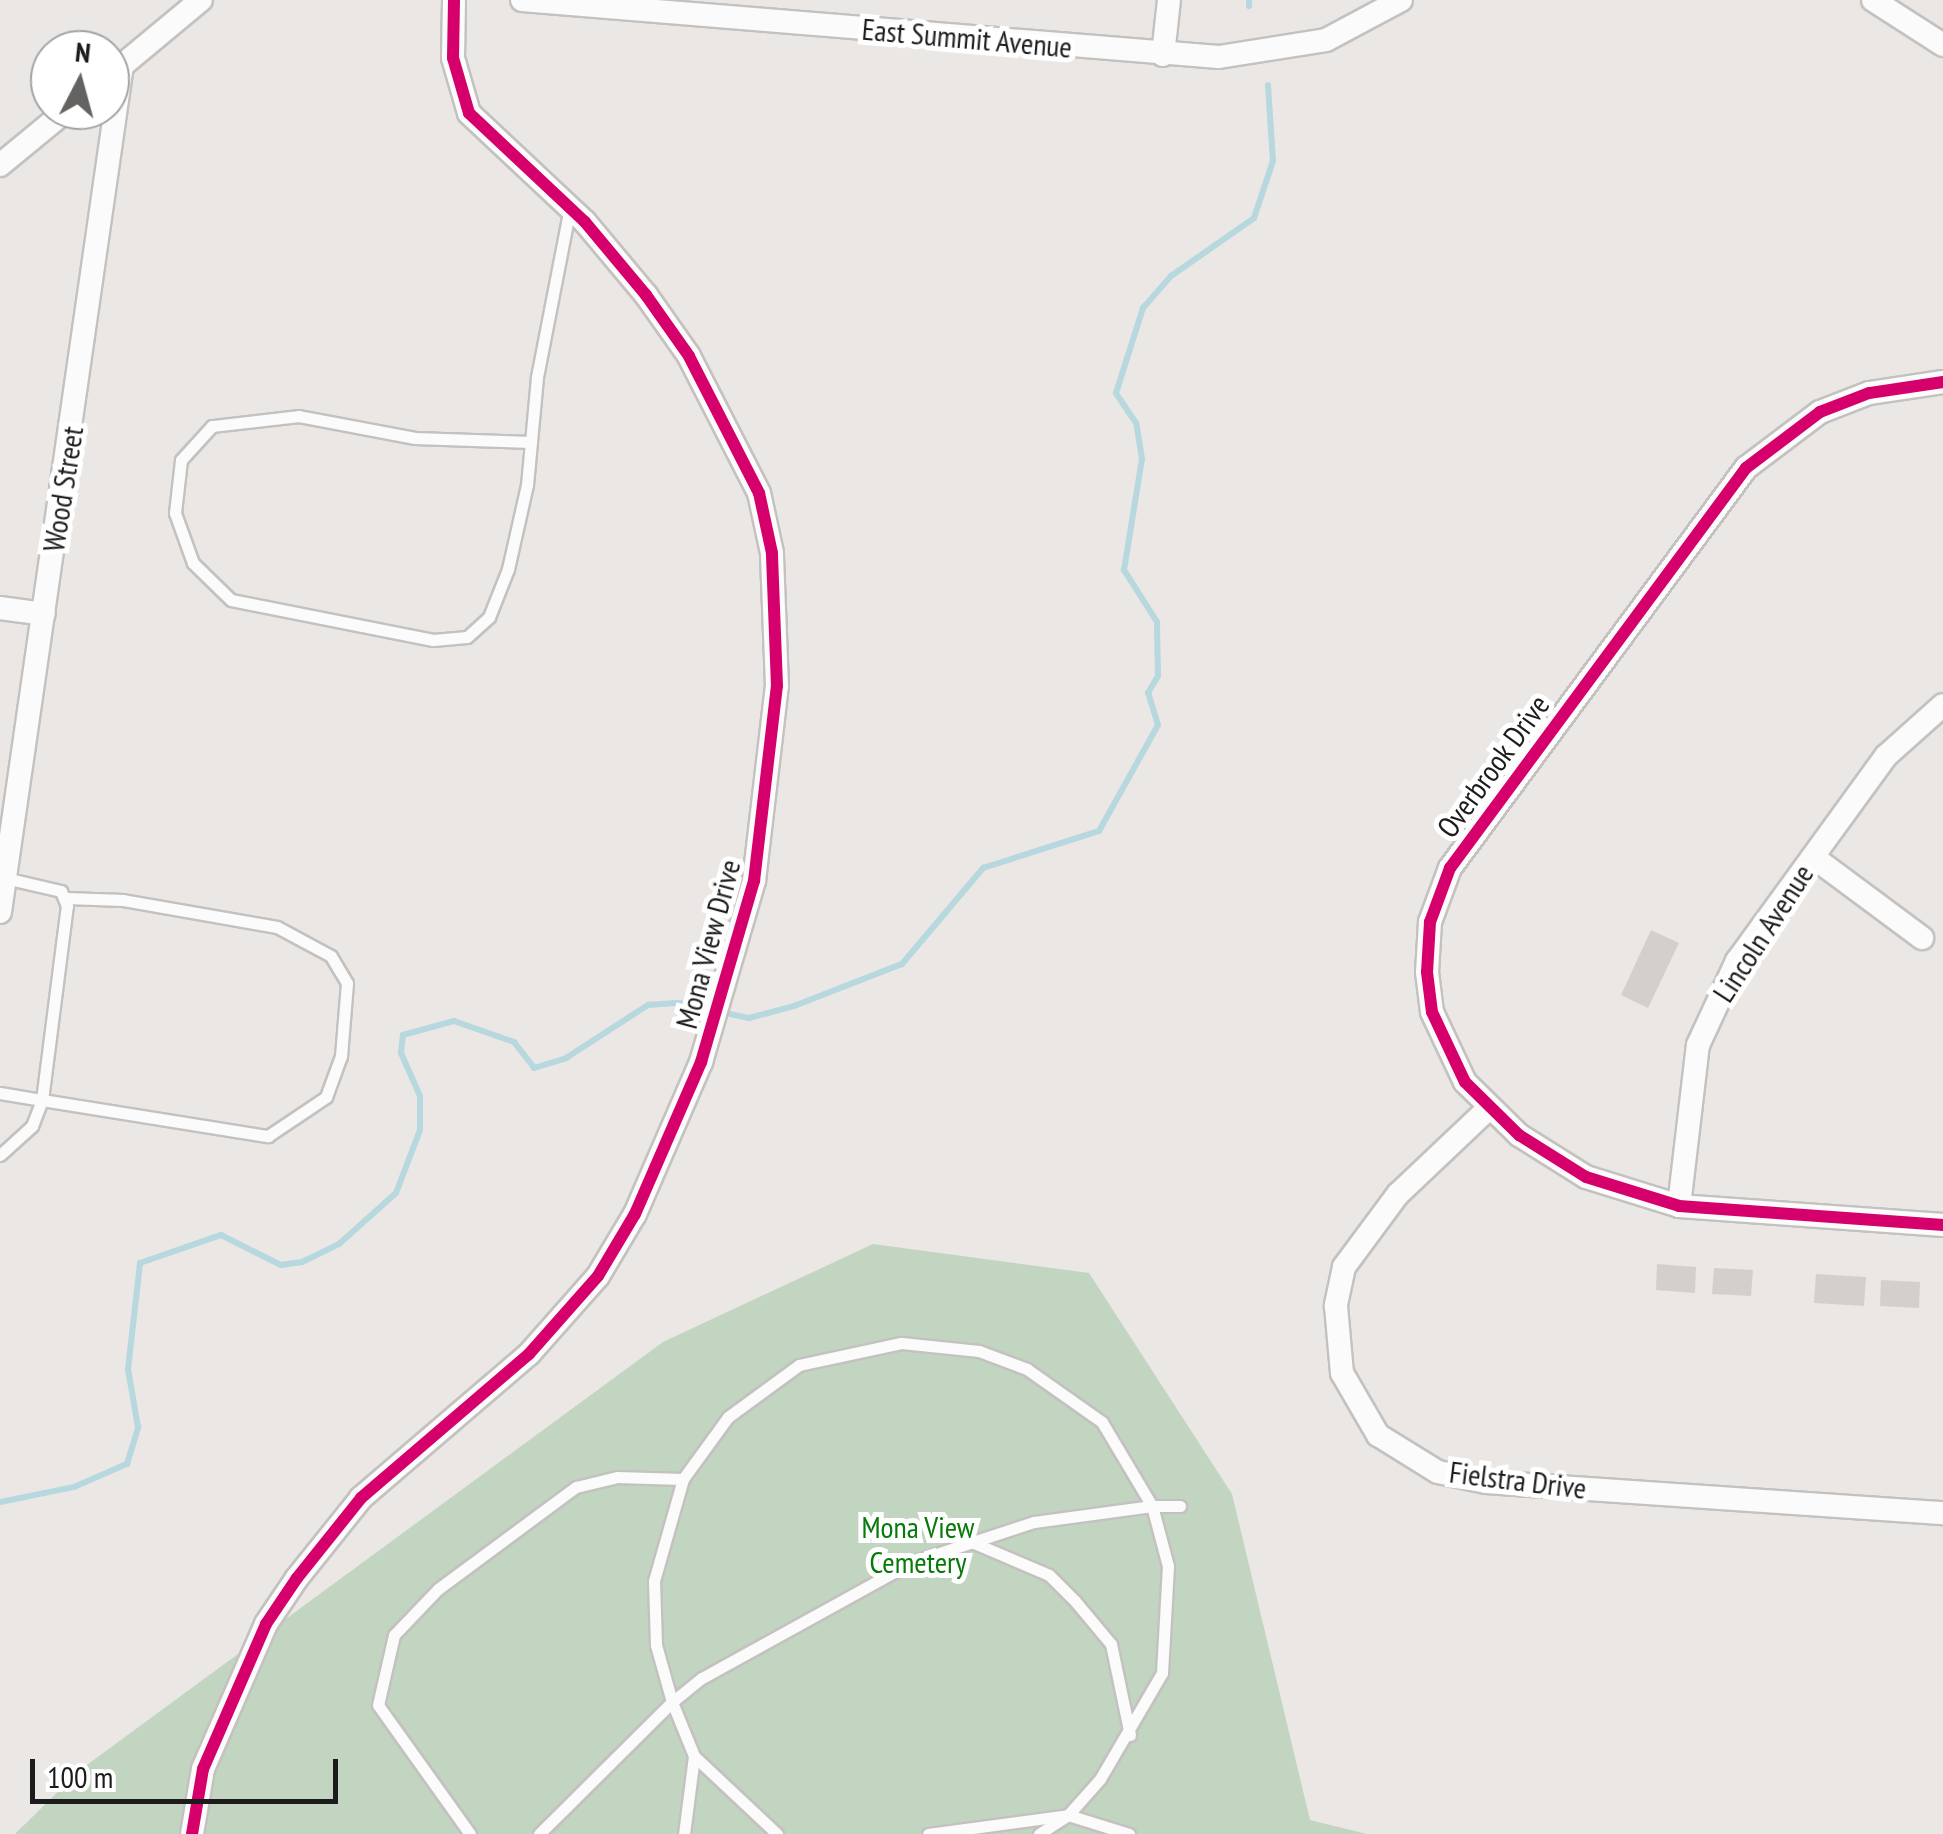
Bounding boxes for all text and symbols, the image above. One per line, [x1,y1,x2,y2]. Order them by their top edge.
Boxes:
street label: East Summit Avenue [860,11,1074,65]
north arrow [30,30,130,130]
text: N [74,32,92,71]
street label: Wood Street [35,424,91,554]
street label: Overbrook Drive [1429,687,1557,845]
street label: Mona View Drive [668,855,748,1033]
street label: Lincoln Avenue [1705,857,1821,1009]
street label: Fielstra Drive [1447,1454,1589,1506]
park label: Mona View Cemetery [861,1509,975,1580]
scale bar [35,1739,342,1801]
text: 100 m [47,1757,113,1796]

